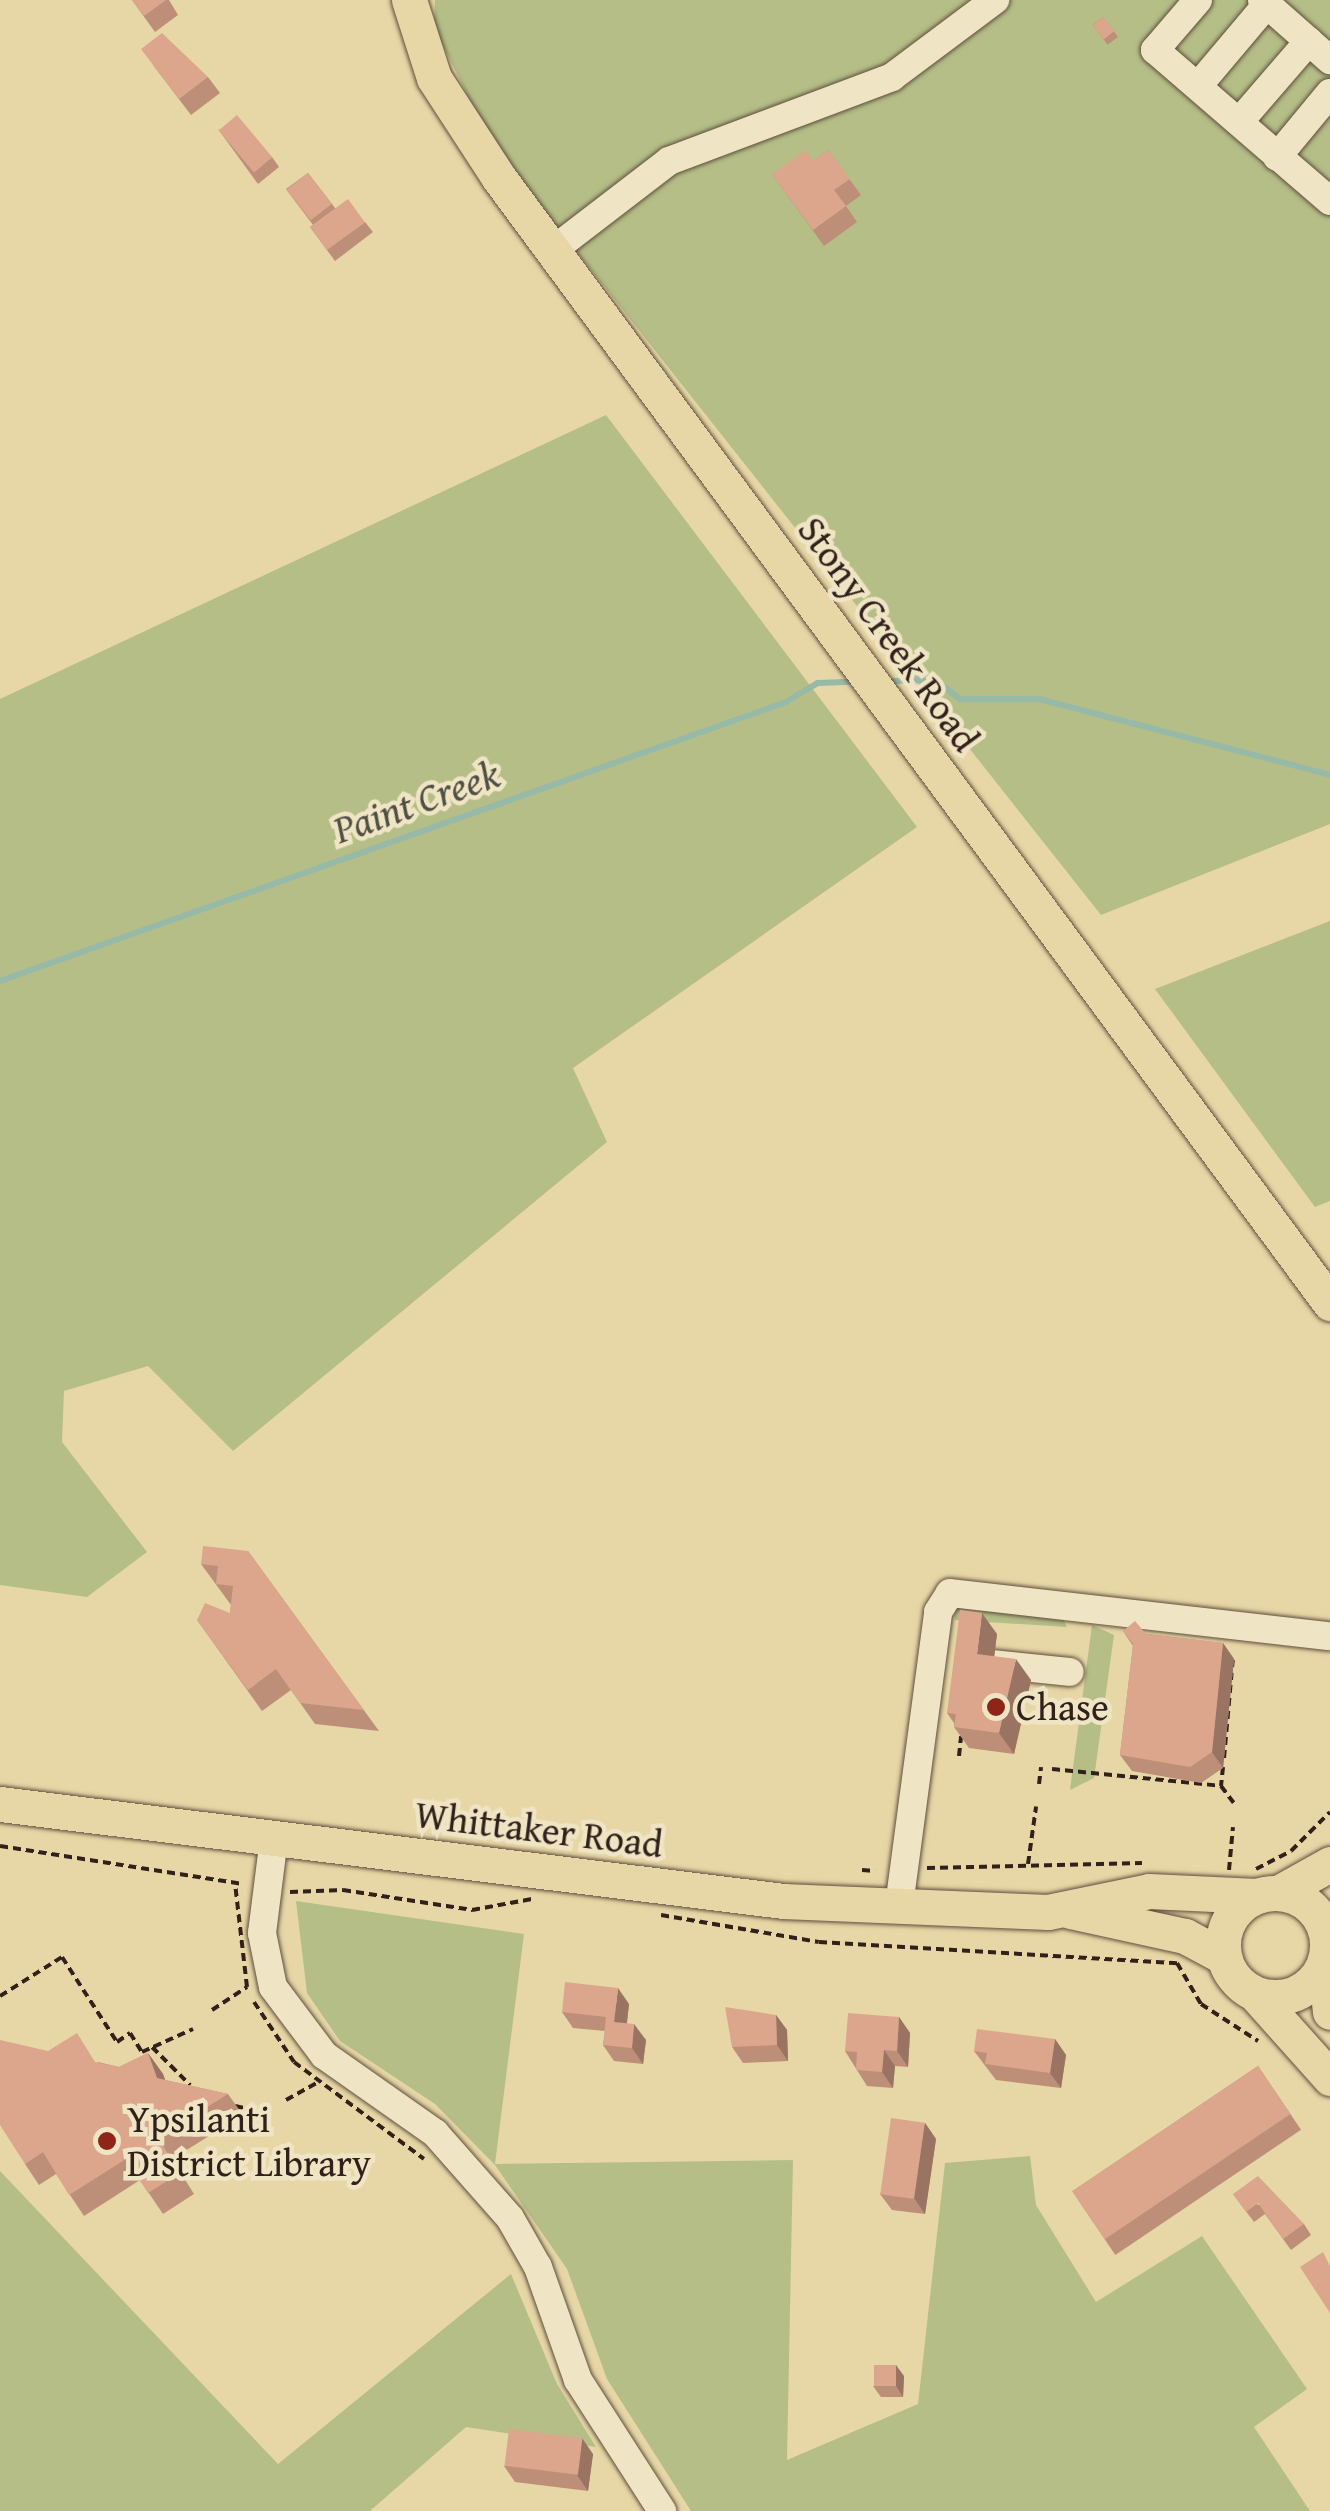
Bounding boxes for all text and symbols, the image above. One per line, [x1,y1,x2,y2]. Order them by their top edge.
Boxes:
street label: Stony Creek Road [789,508,989,760]
water label: Paint Creek [326,749,506,853]
place label: Chase [1016,1684,1109,1730]
marker: Chase [985,1696,1007,1718]
street label: Whittaker Road [413,1791,665,1867]
place label: Ypsilanti District Library [127,2096,371,2186]
marker: Ypsilanti District Library [96,2130,118,2152]

